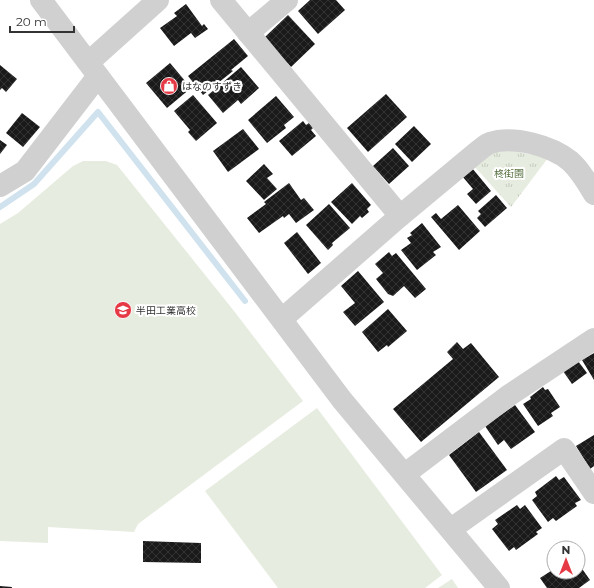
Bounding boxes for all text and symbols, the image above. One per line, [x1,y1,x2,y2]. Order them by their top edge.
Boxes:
scale bar [10,8,74,34]
text: 20 m [16,14,47,29]
shop icon: はなのすずき [159,76,179,96]
place label: はなのすずき [182,80,242,93]
park label: 柊街園 [494,167,524,180]
school or university icon: 半田工業高校 [113,300,133,320]
place label: 半田工業高校 [136,304,196,317]
north arrow [546,540,586,580]
text: N [562,543,570,557]

